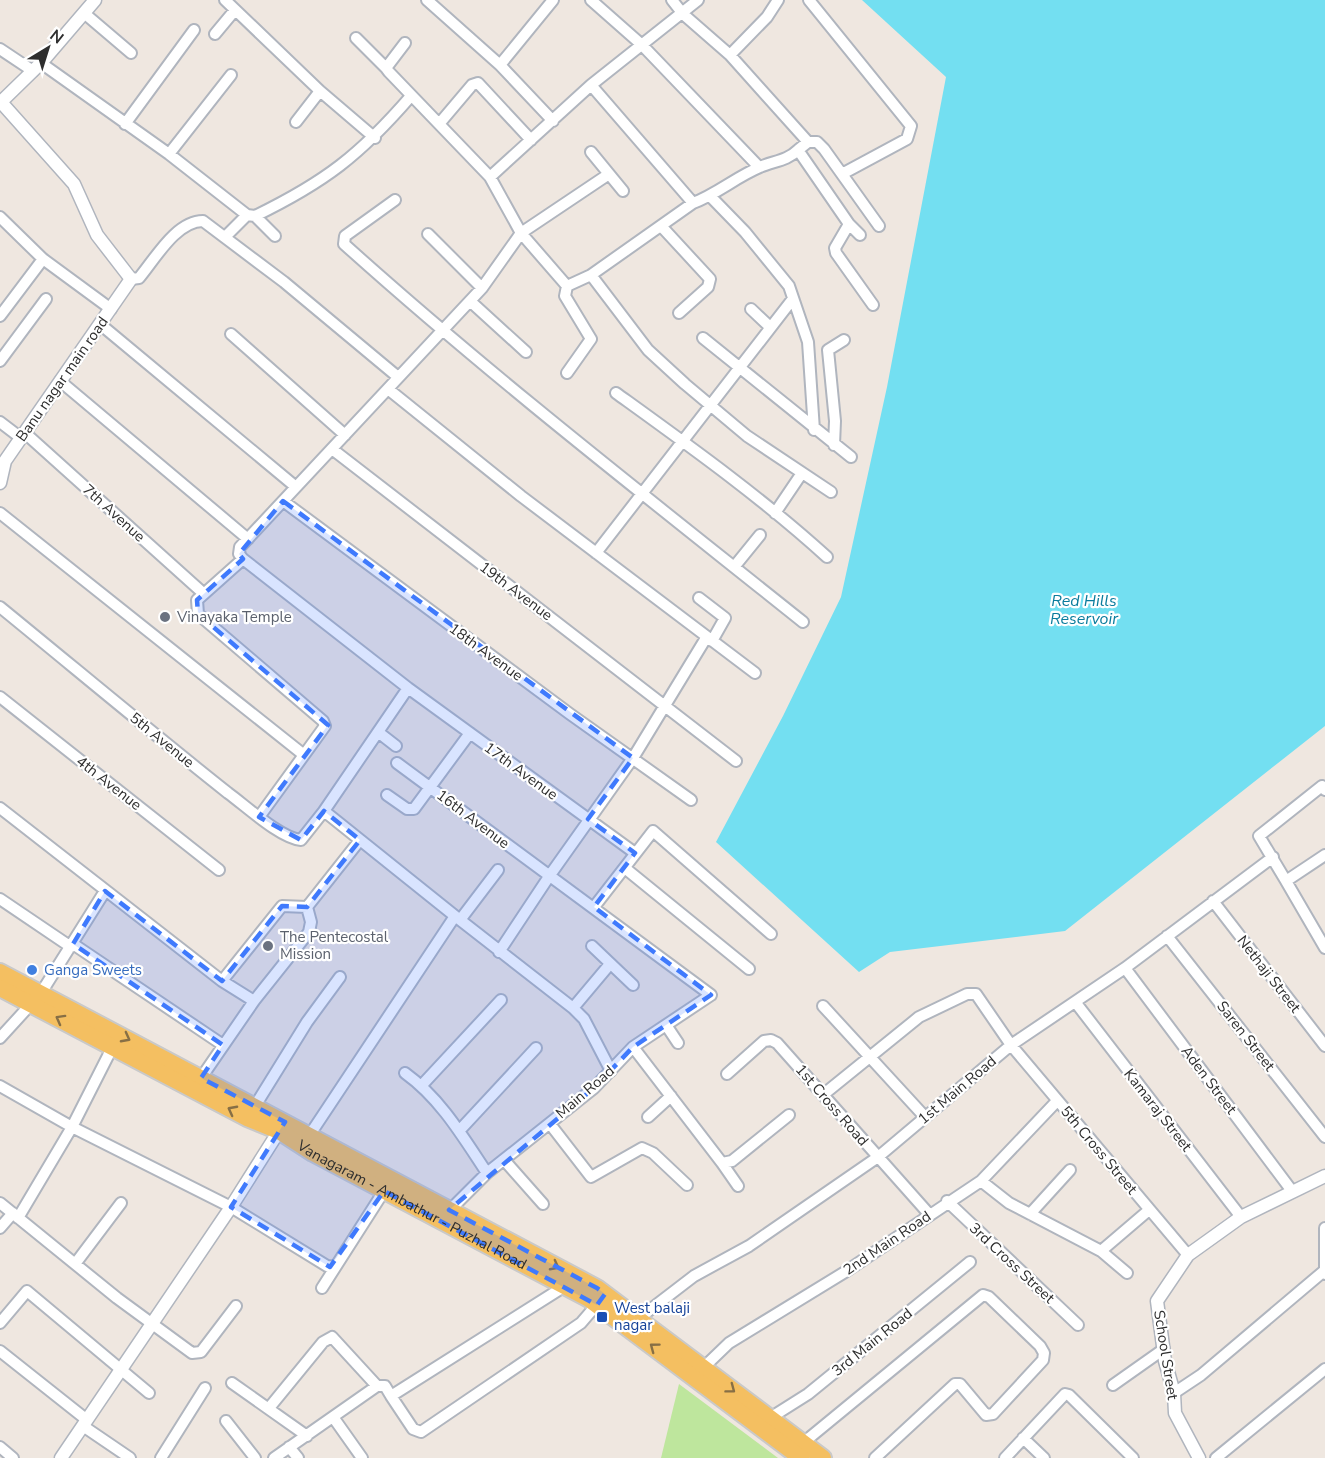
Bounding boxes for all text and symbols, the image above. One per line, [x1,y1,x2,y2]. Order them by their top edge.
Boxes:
north arrow [18,18,78,78]
text: N [45,25,68,49]
street label: Banu nagar main road [11,313,113,445]
street label: 7th Avenue [78,480,150,546]
street label: 19th Avenue [475,557,557,625]
water label: Red Hills Reservoir [1050,590,1119,630]
place label: Vinayaka Temple [176,607,292,627]
marker: Vinayaka Temple [158,610,172,624]
street label: 18th Avenue [445,618,527,686]
street label: 5th Avenue [126,708,198,772]
street label: 17th Avenue [480,737,562,805]
street label: 4th Avenue [72,751,146,815]
street label: 16th Avenue [432,785,514,853]
place label: The Pentecostal Mission [280,927,389,964]
street label: Nethaji Street [1233,931,1306,1017]
marker: The Pentecostal Mission [261,939,275,953]
place label: Ganga Sweets [44,960,142,980]
marker: Ganga Sweets [25,963,39,977]
street label: Saren Street [1212,997,1280,1076]
one-way arrow [55,1015,66,1026]
one-way arrow [120,1031,130,1042]
street label: Aden Street [1177,1042,1242,1119]
street label: 1st Main Road [914,1051,1000,1129]
street label: 1st Cross Road [791,1060,873,1150]
street label: Main Road [551,1061,619,1123]
street label: Kamaraj Street [1119,1065,1197,1156]
street label: 5th Cross Street [1056,1102,1142,1199]
one-way arrow [228,1106,238,1117]
street label: Vanagaram - Ambathur - Puzhal Road [293,1135,530,1274]
street label: 2nd Main Road [839,1206,935,1280]
street label: 3rd Cross Street [965,1218,1060,1308]
one-way arrow [548,1259,559,1270]
place label: West balaji nagar [614,1298,690,1335]
street label: 3rd Main Road [827,1303,917,1381]
street label: School Street [1149,1309,1183,1402]
marker: West balaji nagar [595,1310,609,1324]
one-way arrow [649,1343,660,1354]
one-way arrow [725,1382,736,1393]

